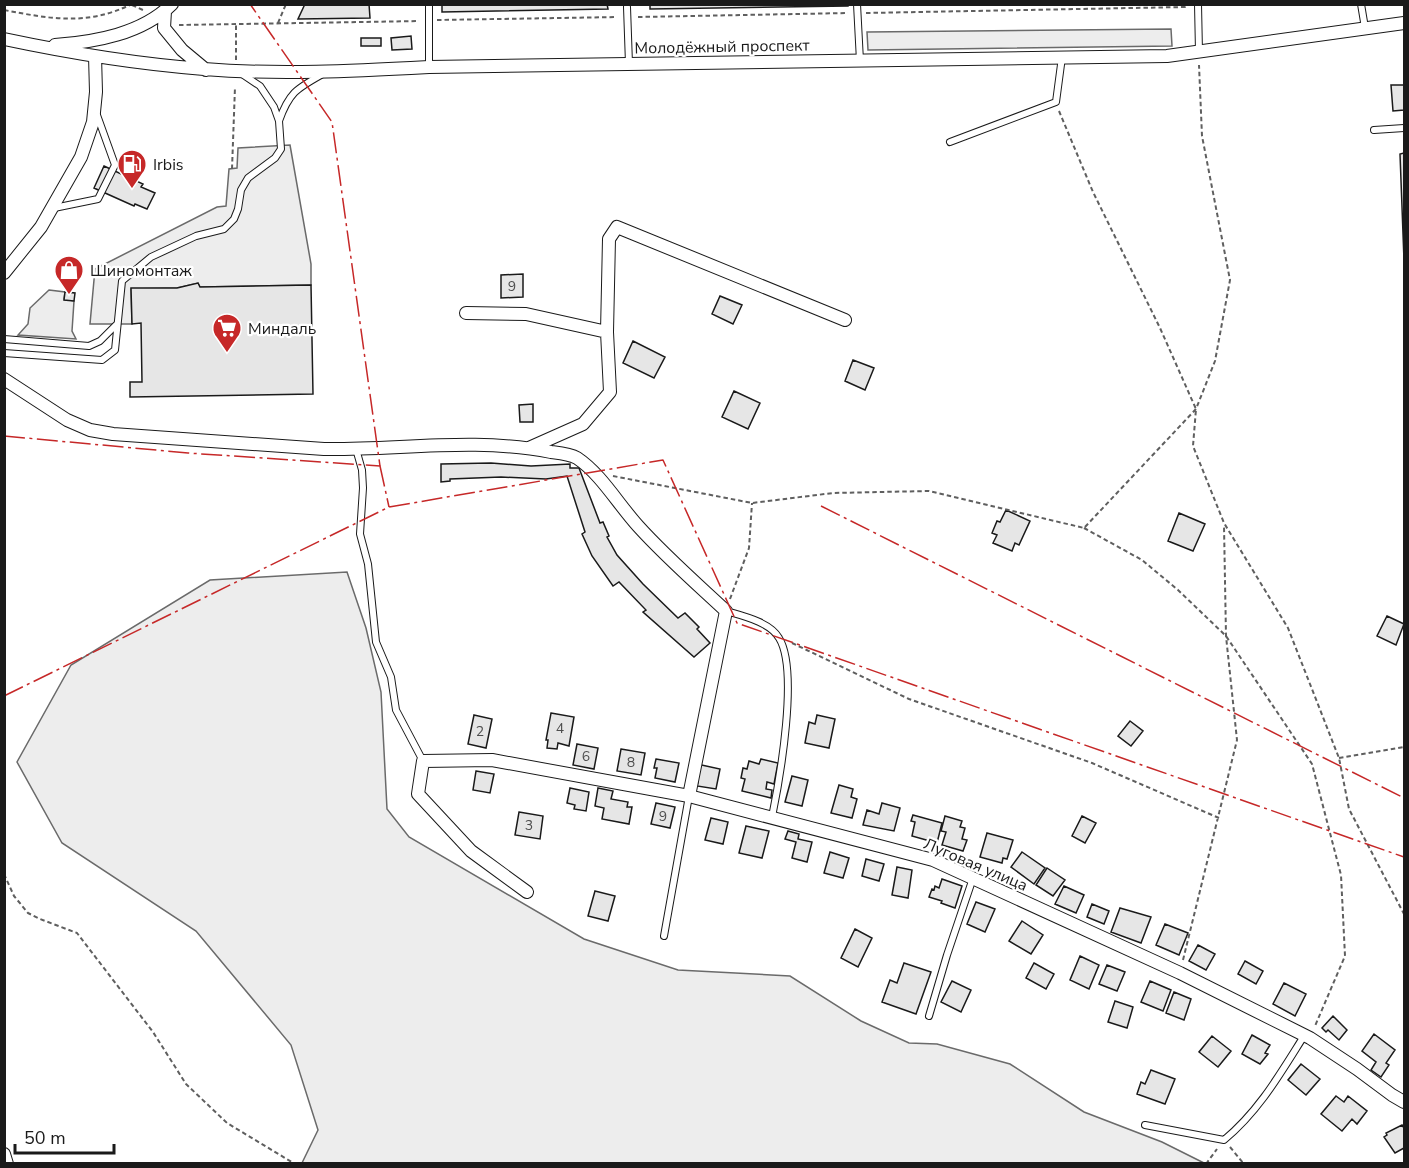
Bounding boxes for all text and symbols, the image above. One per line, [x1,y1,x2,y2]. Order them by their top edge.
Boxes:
street label: Молодёжный проспект [634,34,811,60]
fuel station icon: Irbis [116,148,148,190]
place label: Irbis [153,154,184,176]
shop icon: Шиномонтаж [53,254,85,296]
place label: Шиномонтаж [90,260,192,282]
house number: 9 [508,277,516,296]
supermarket icon: Миндаль [211,312,243,354]
place label: Миндаль [248,318,316,340]
house number: 4 [556,719,564,738]
house number: 2 [476,722,484,741]
house number: 6 [582,747,590,766]
house number: 8 [627,753,635,772]
house number: 9 [659,807,667,826]
house number: 3 [525,816,533,835]
street label: Луговая улица [920,833,1031,897]
scale bar [15,1117,114,1155]
text: 50 m [24,1126,66,1150]

